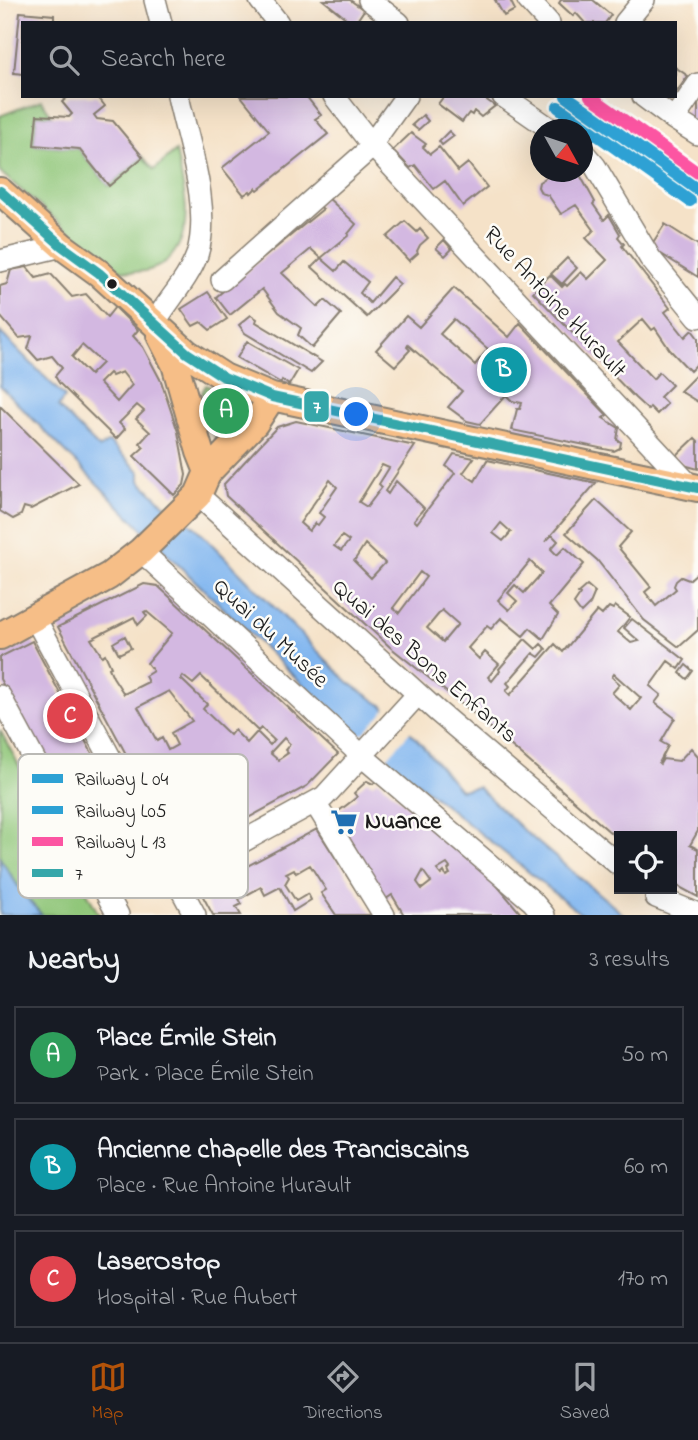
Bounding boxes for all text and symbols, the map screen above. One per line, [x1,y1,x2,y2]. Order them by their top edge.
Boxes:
search box [21,21,677,98]
icon: search [45,41,83,79]
text: Search here [101,41,226,79]
north arrow [530,119,593,182]
street label: Rue Antoine Hurault [474,219,634,387]
unlabelled marker [105,277,119,291]
pin: B [481,344,527,396]
pin: A [203,385,249,437]
line badge: 7 [303,390,330,423]
text: 7 [313,395,321,422]
your location [339,397,373,431]
street label: Quai du Musée [204,571,336,697]
street label: Quai des Bons Enfants [323,571,525,753]
pin: C [47,690,93,742]
legend [18,754,248,898]
text: Railway L 04 [75,767,168,795]
text: Railway L05 [75,799,167,827]
place label: Nuance [365,805,442,840]
supermarket icon: Nuance [329,807,359,837]
text: Railway L 13 [75,830,166,858]
map controls [614,831,677,894]
button: locate [614,831,677,894]
text: 7 [75,862,83,889]
text: Nearby [28,939,120,983]
text: 3 results [589,944,670,977]
text: Place Émile Stein [97,1020,276,1058]
text: A [46,1039,60,1072]
text: 50 m [621,1039,668,1072]
text: Park · Place Émile Stein [97,1058,314,1091]
text: Ancienne chapelle des Franciscains [97,1132,470,1170]
text: B [45,1151,61,1184]
text: 60 m [624,1151,668,1184]
text: Place · Rue Antoine Hurault [97,1170,351,1203]
text: LaserOstop [97,1244,220,1282]
text: C [47,1263,59,1296]
text: 170 m [618,1263,668,1296]
text: Hospital · Rue Aubert [97,1282,298,1315]
tab: Map [89,1358,127,1427]
tab: Directions [304,1358,383,1427]
tab: Saved [560,1358,609,1427]

